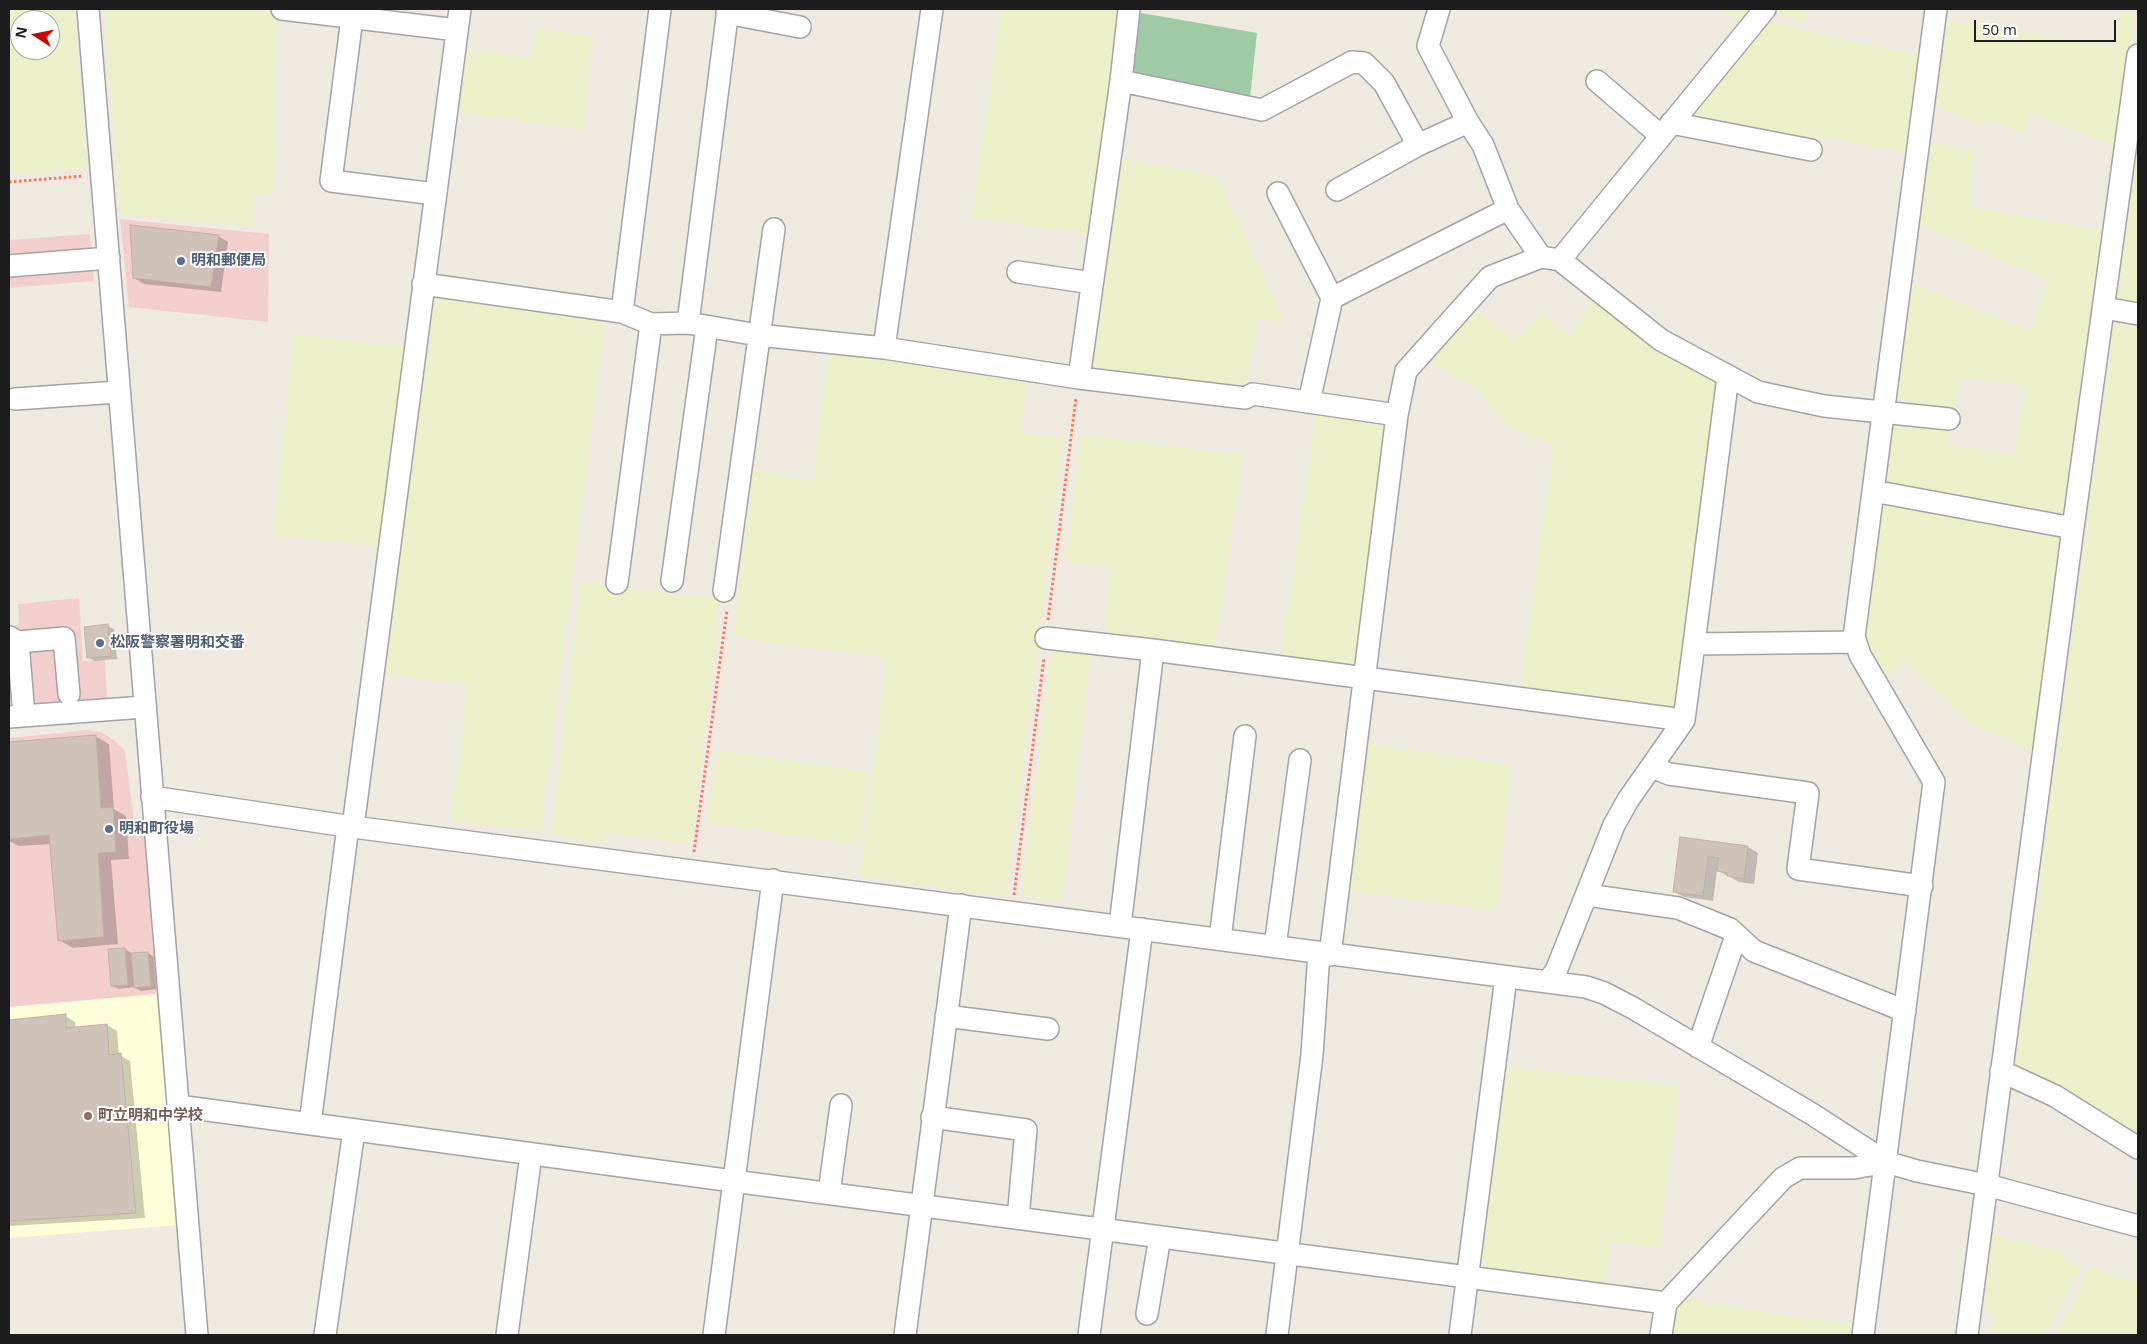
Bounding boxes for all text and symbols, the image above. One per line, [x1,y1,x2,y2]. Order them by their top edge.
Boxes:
north arrow [10,10,60,60]
scale bar [1977,10,2120,42]
text: 50 m [1982,19,2017,39]
text: N [10,25,31,40]
place label: 明和郵便局 [191,252,266,270]
marker: 明和郵便局 [175,255,187,267]
place label: 松阪警察署明和交番 [110,634,245,652]
marker: 松阪警察署明和交番 [94,637,106,649]
place label: 明和町役場 [119,820,194,838]
marker: 明和町役場 [103,823,115,835]
place label: 町立明和中学校 [98,1107,203,1125]
marker: 町立明和中学校 [82,1110,94,1122]

